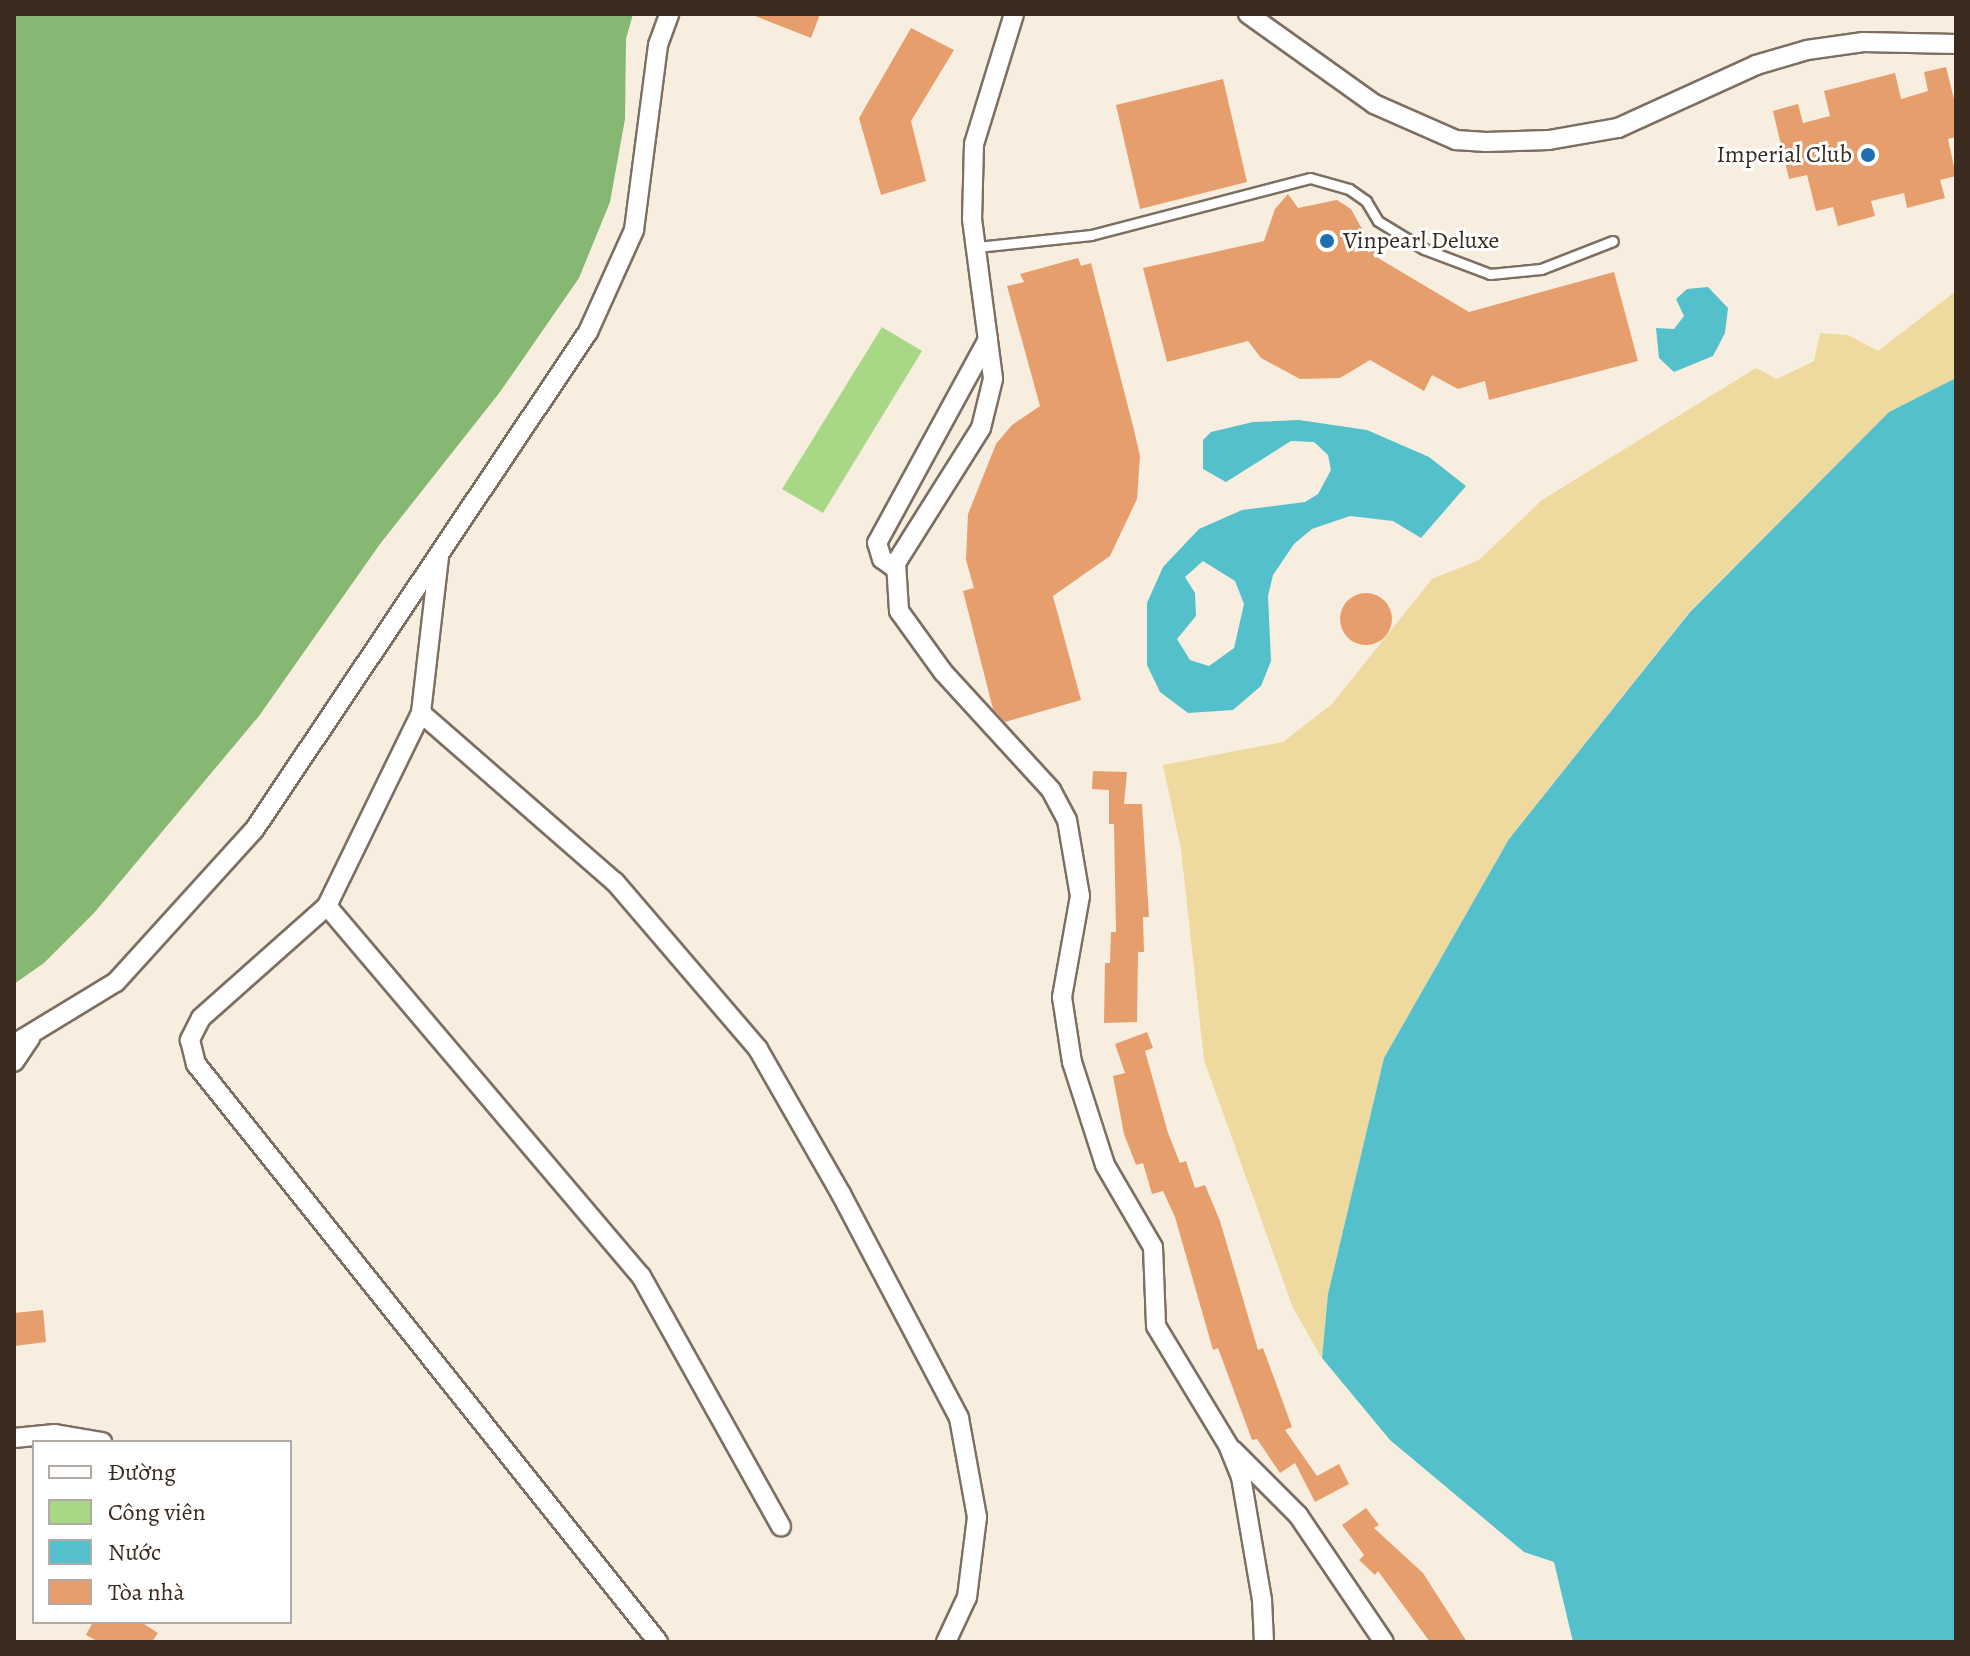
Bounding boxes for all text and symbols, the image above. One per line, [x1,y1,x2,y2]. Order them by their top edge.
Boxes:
place label: Imperial Club [1716,141,1852,169]
marker: Imperial Club [1859,146,1877,164]
place label: Vinpearl Deluxe [1343,227,1499,255]
marker: Vinpearl Deluxe [1318,232,1336,250]
legend [32,1440,292,1624]
text: Đường [108,1456,176,1488]
text: Công viên [108,1496,206,1528]
text: Nước [108,1536,161,1568]
text: Tòa nhà [108,1576,185,1608]

